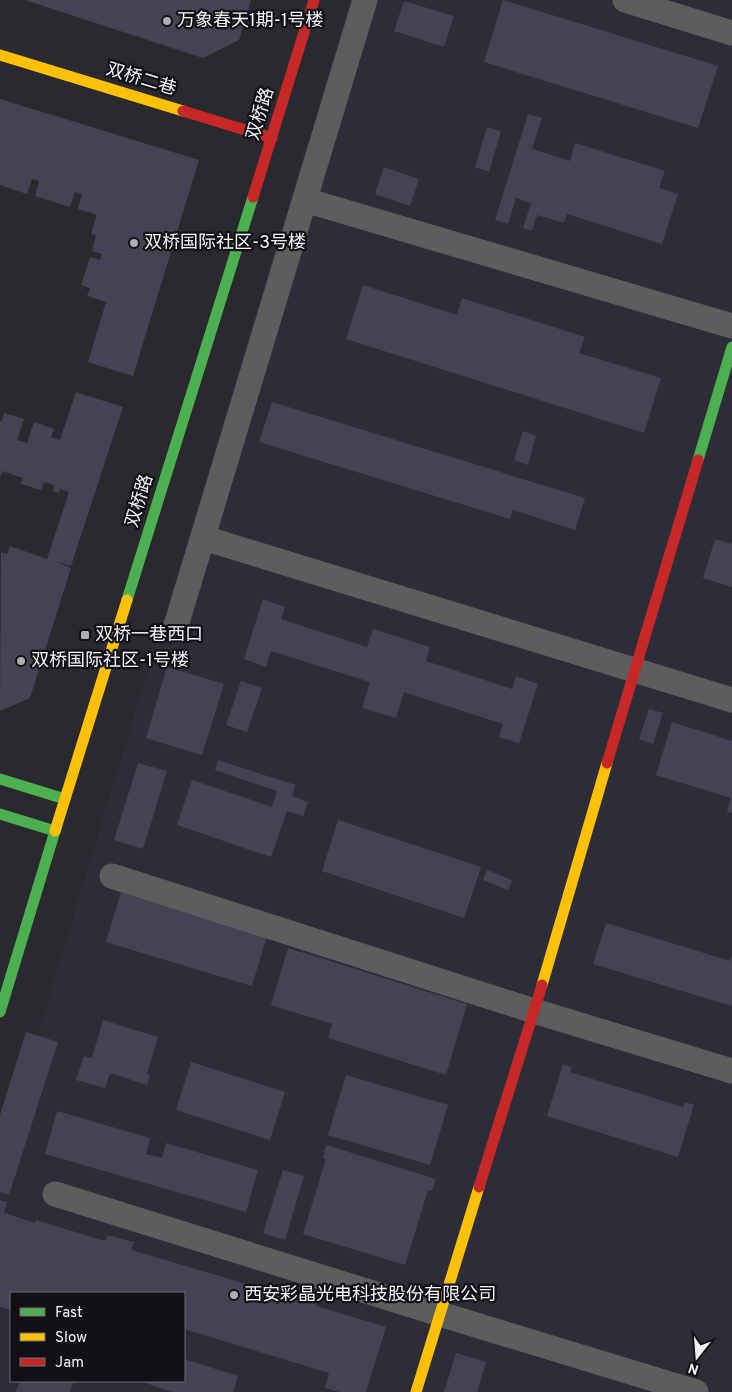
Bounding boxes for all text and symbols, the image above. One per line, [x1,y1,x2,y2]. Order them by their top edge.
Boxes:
place label: 万象春天1期-1号楼 [177,10,324,33]
marker: 万象春天1期-1号楼 [161,15,173,27]
street label: 双桥二巷 [103,58,179,102]
street label: 双桥路 [242,85,280,143]
place label: 双桥国际社区-3号楼 [144,232,306,255]
marker: 双桥国际社区-3号楼 [128,237,140,249]
street label: 双桥路 [121,472,159,530]
place label: 双桥一巷西口 [95,624,203,647]
marker: 双桥一巷西口 [79,629,91,641]
place label: 双桥国际社区-1号楼 [31,650,189,673]
marker: 双桥国际社区-1号楼 [15,655,27,667]
place label: 西安彩晶光电科技股份有限公司 [244,1284,496,1307]
marker: 西安彩晶光电科技股份有限公司 [228,1289,240,1301]
legend [10,1292,185,1382]
text: Fast [55,1304,83,1323]
text: Slow [55,1329,87,1348]
north arrow [672,1332,722,1382]
text: Jam [55,1354,84,1373]
text: N [686,1358,701,1378]

